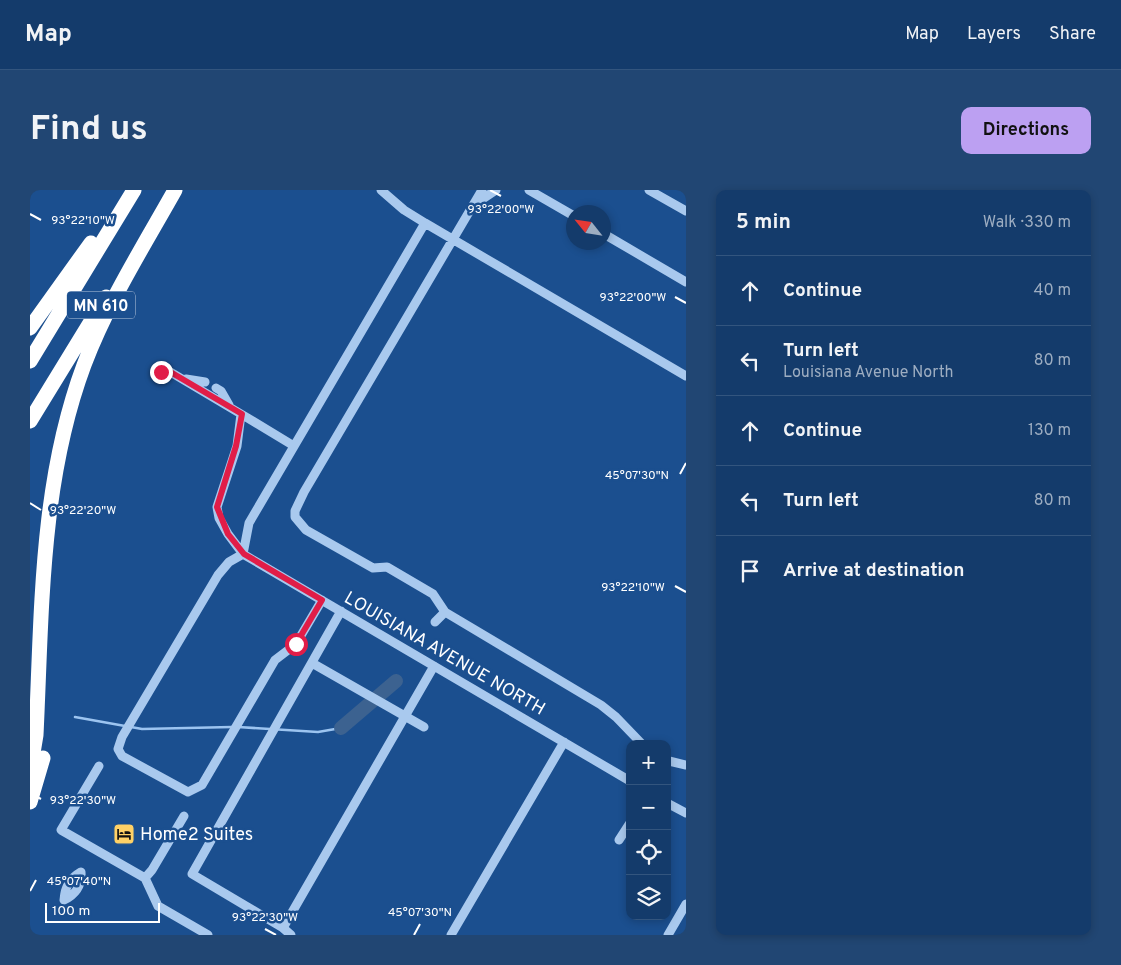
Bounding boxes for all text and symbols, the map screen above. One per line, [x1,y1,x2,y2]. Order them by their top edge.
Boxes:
text: Map [25,20,72,50]
text: Map [905,23,939,46]
text: Layers [967,23,1021,46]
text: Share [1049,23,1096,46]
button: Directions [961,107,1091,154]
text: Find us [30,108,148,152]
text: 93°22'00"W [468,202,534,218]
north arrow [566,205,611,250]
text: 5 min [736,209,791,236]
text: 93°22'10"W [51,213,115,229]
text: Walk · 330 m [983,213,1071,233]
icon: ahead [736,277,764,305]
text: Continue [783,279,862,303]
text: 40 m [1033,281,1071,301]
text: 93°22'00"W [600,290,666,306]
road number: MN 610 [67,292,135,318]
text: Turn left [783,339,859,363]
icon: left [736,347,764,375]
text: 80 m [1034,351,1071,371]
route end [150,361,173,384]
text: Louisiana Avenue North [783,363,953,383]
icon: ahead [736,417,764,445]
text: Continue [783,419,862,443]
text: 130 m [1028,421,1071,441]
text: 45°07'30"N [605,468,669,484]
icon: left [736,487,764,515]
text: Turn left [783,489,859,513]
text: 80 m [1034,491,1071,511]
text: 93°22'20"W [50,503,116,519]
icon: arrive [736,557,764,585]
text: Arrive at destination [783,559,964,583]
text: 93°22'10"W [601,580,665,596]
street label: LOUISIANA AVENUE NORTH [339,587,549,721]
route start [285,633,308,656]
map controls [626,740,671,920]
button: + [626,740,671,785]
button: − [626,785,671,830]
text: 93°22'30"W [50,793,116,809]
hotel icon: Home2 Suites [112,822,136,846]
place label: Home2 Suites [140,824,253,847]
button: locate [626,830,671,875]
text: 45°07'40"N [47,874,111,890]
button: layers [626,875,671,920]
scale bar [45,900,160,923]
text: 100 m [52,903,90,920]
text: 45°07'30"N [388,905,452,921]
text: 93°22'30"W [232,910,298,926]

